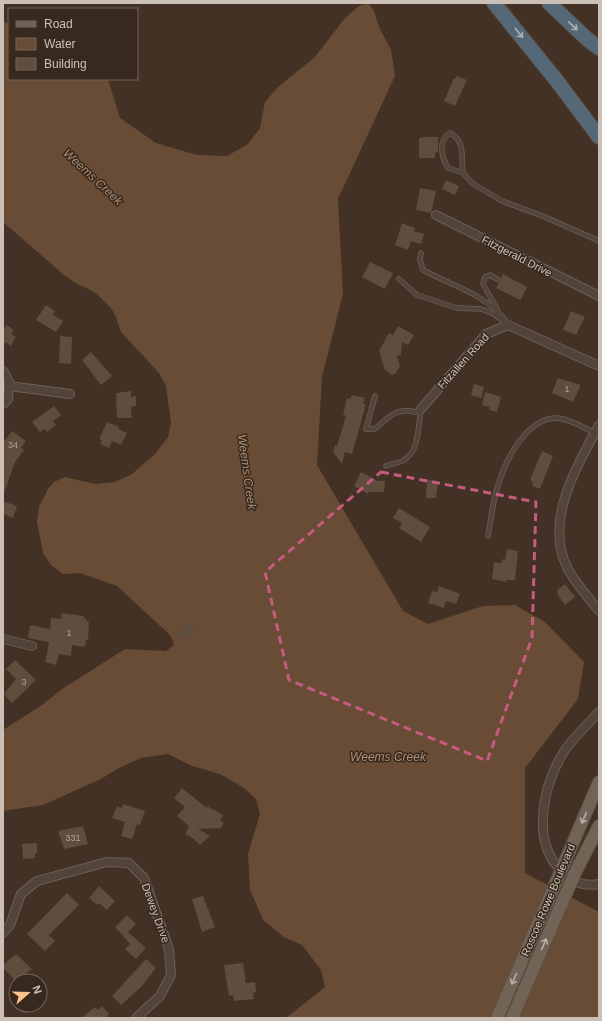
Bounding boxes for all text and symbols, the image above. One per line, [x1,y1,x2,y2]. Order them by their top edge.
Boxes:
legend [8,8,138,80]
text: Road [44,17,73,31]
one-way arrow [568,21,578,31]
one-way arrow [515,28,523,39]
text: Water [44,37,76,51]
text: Building [44,57,87,71]
water label: Weems Creek [61,146,126,209]
street label: Fitzgerald Drive [480,233,554,279]
street label: Fitzallen Road [435,331,491,391]
house number: 1 [564,384,570,394]
water label: Weems Creek [235,433,259,511]
house number: 34 [8,440,18,450]
house number: 1 [66,628,72,638]
house number: 3 [21,677,27,687]
water label: Weems Creek [350,750,427,764]
one-way arrow [579,812,587,824]
house number: 331 [65,833,81,843]
street label: Roscoe Rowe Boulevard [519,842,577,958]
street label: Dewey Drive [140,882,172,944]
one-way arrow [541,938,548,950]
north arrow [8,973,48,1013]
one-way arrow [510,973,517,985]
text: N [30,984,44,995]

